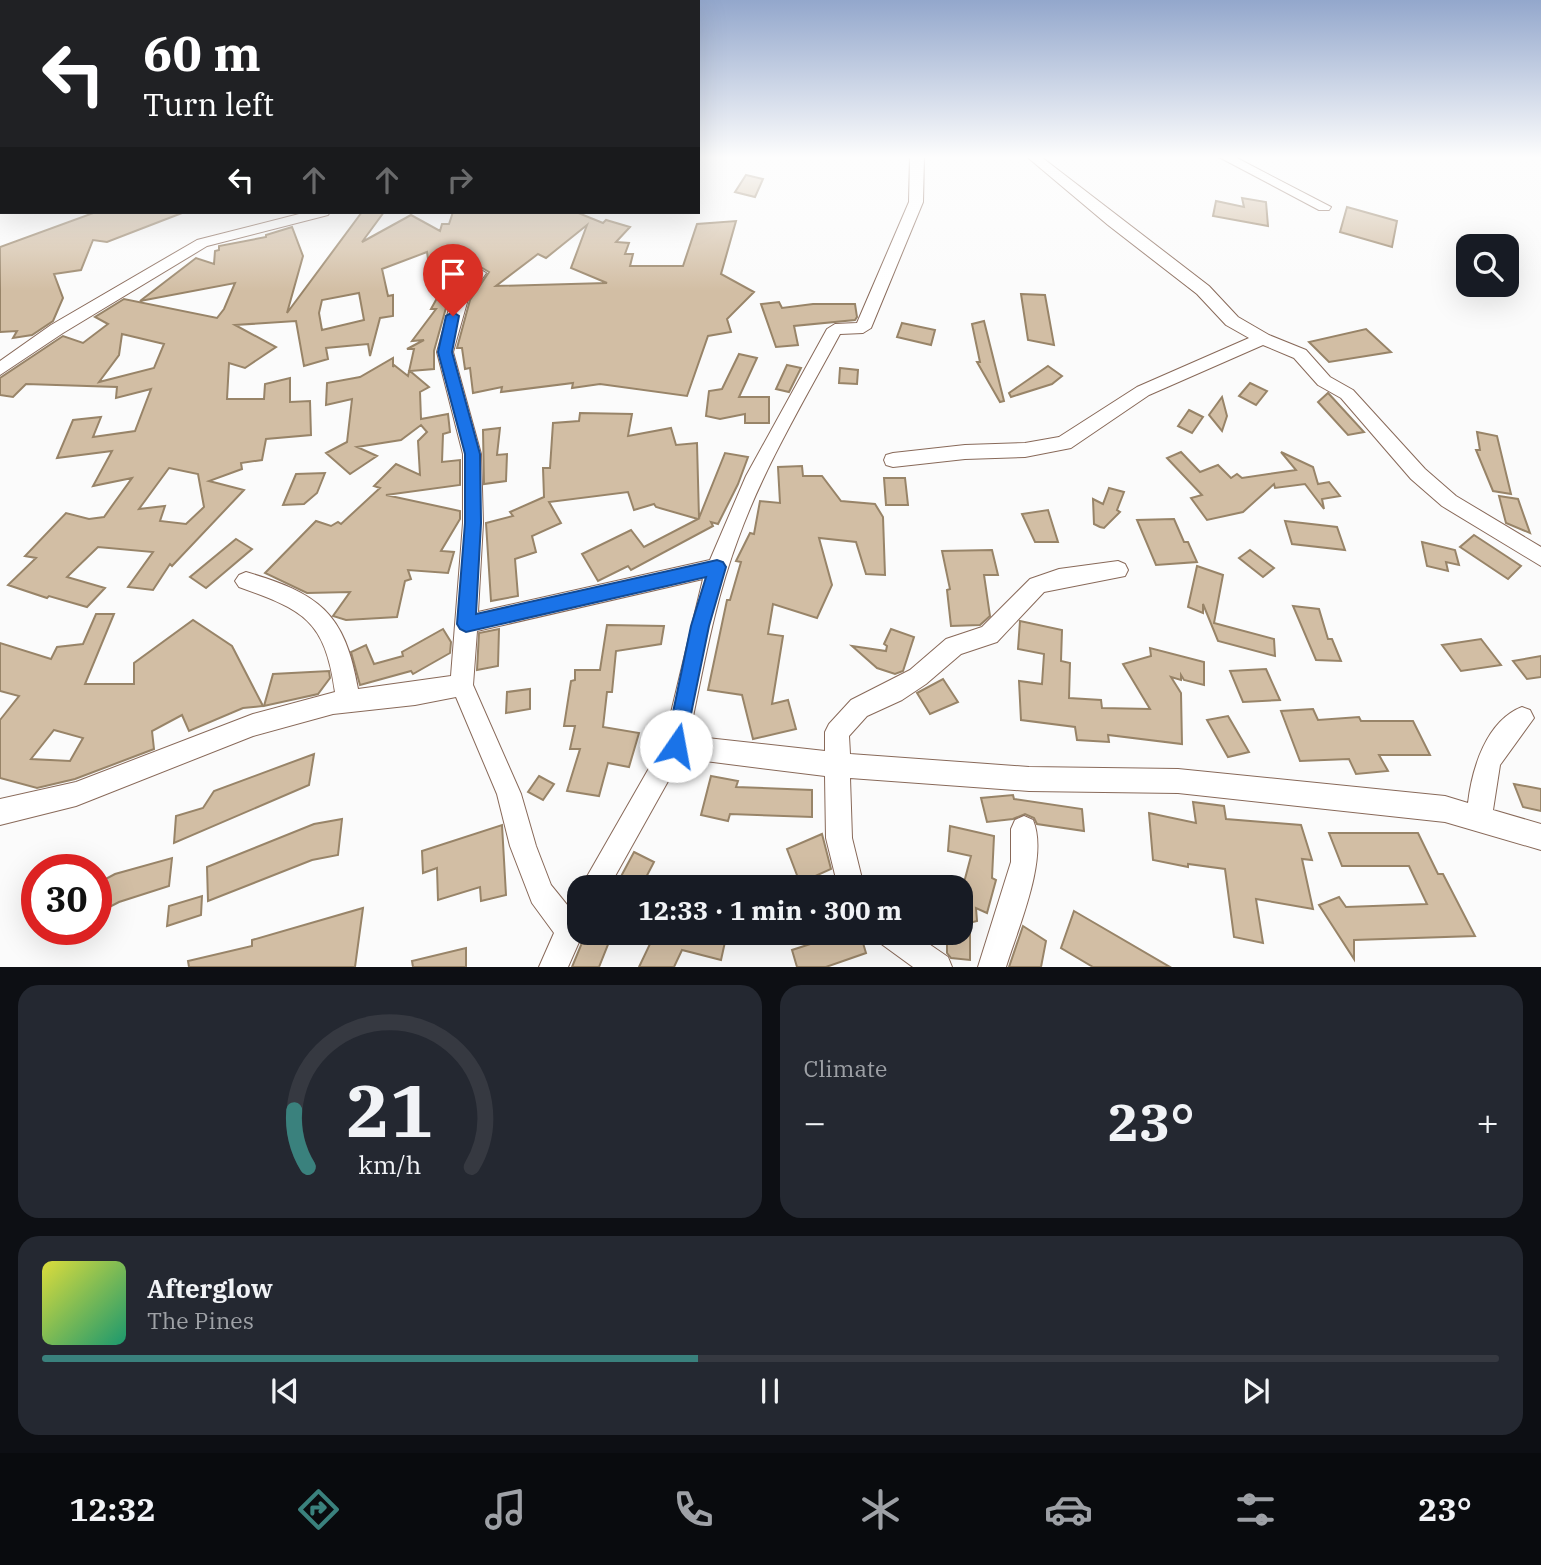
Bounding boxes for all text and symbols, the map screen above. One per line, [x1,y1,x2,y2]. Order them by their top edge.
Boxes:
text: 60 m [143,21,261,84]
icon: left [28,28,119,119]
text: Turn left [143,83,274,125]
icon: left [222,161,260,199]
icon: ahead [295,161,333,199]
icon: ahead [368,161,406,199]
icon: right [441,161,479,199]
map controls [1456,234,1519,297]
button: search [1456,234,1519,297]
pin [423,244,483,316]
icon: arrive [434,255,472,293]
position arrow [639,709,713,783]
speed limit sign: 30 [21,854,112,945]
text: 12:33 · 1 min · 300 m [638,893,902,927]
text: Climate [804,1053,887,1083]
text: 21 [346,1063,433,1158]
text: 23° [1108,1088,1195,1155]
text: − [804,1097,826,1146]
text: + [1476,1097,1499,1146]
text: km/h [358,1148,421,1181]
text: Afterglow [147,1271,273,1305]
text: The Pines [147,1305,254,1335]
icon: previous [266,1372,304,1410]
icon: pause [751,1372,789,1410]
icon: next [1237,1372,1275,1410]
icon: directions [294,1485,343,1534]
icon: music [481,1485,530,1534]
icon: phone [669,1485,718,1534]
icon: climate [856,1485,905,1534]
icon: car [1044,1485,1093,1534]
icon: filters [1231,1485,1280,1534]
text: 12:32 [69,1488,156,1530]
text: 23° [1418,1488,1472,1530]

